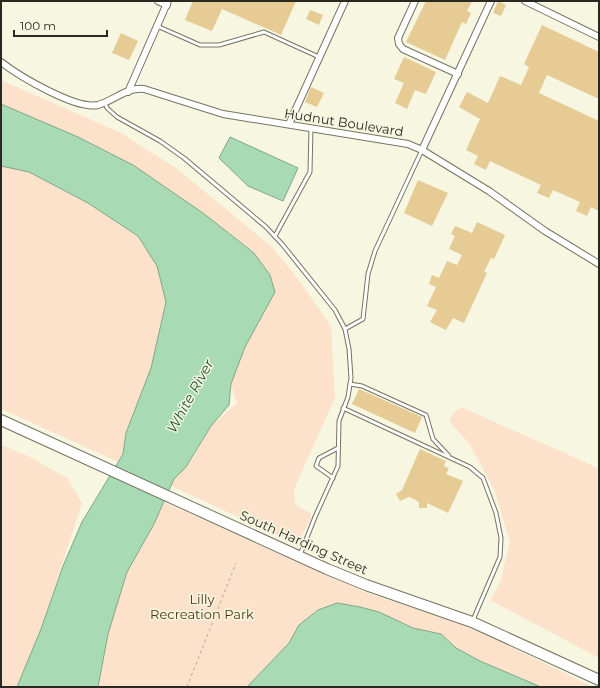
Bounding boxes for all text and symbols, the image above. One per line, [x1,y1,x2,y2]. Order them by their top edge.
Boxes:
scale bar [14,12,107,38]
text: 100 m [20,18,56,33]
street label: Hudnut Boulevard [283,105,405,139]
water label: White River [162,356,218,436]
street label: South Harding Street [238,507,370,577]
park label: Lilly Recreation Park [150,591,254,622]

